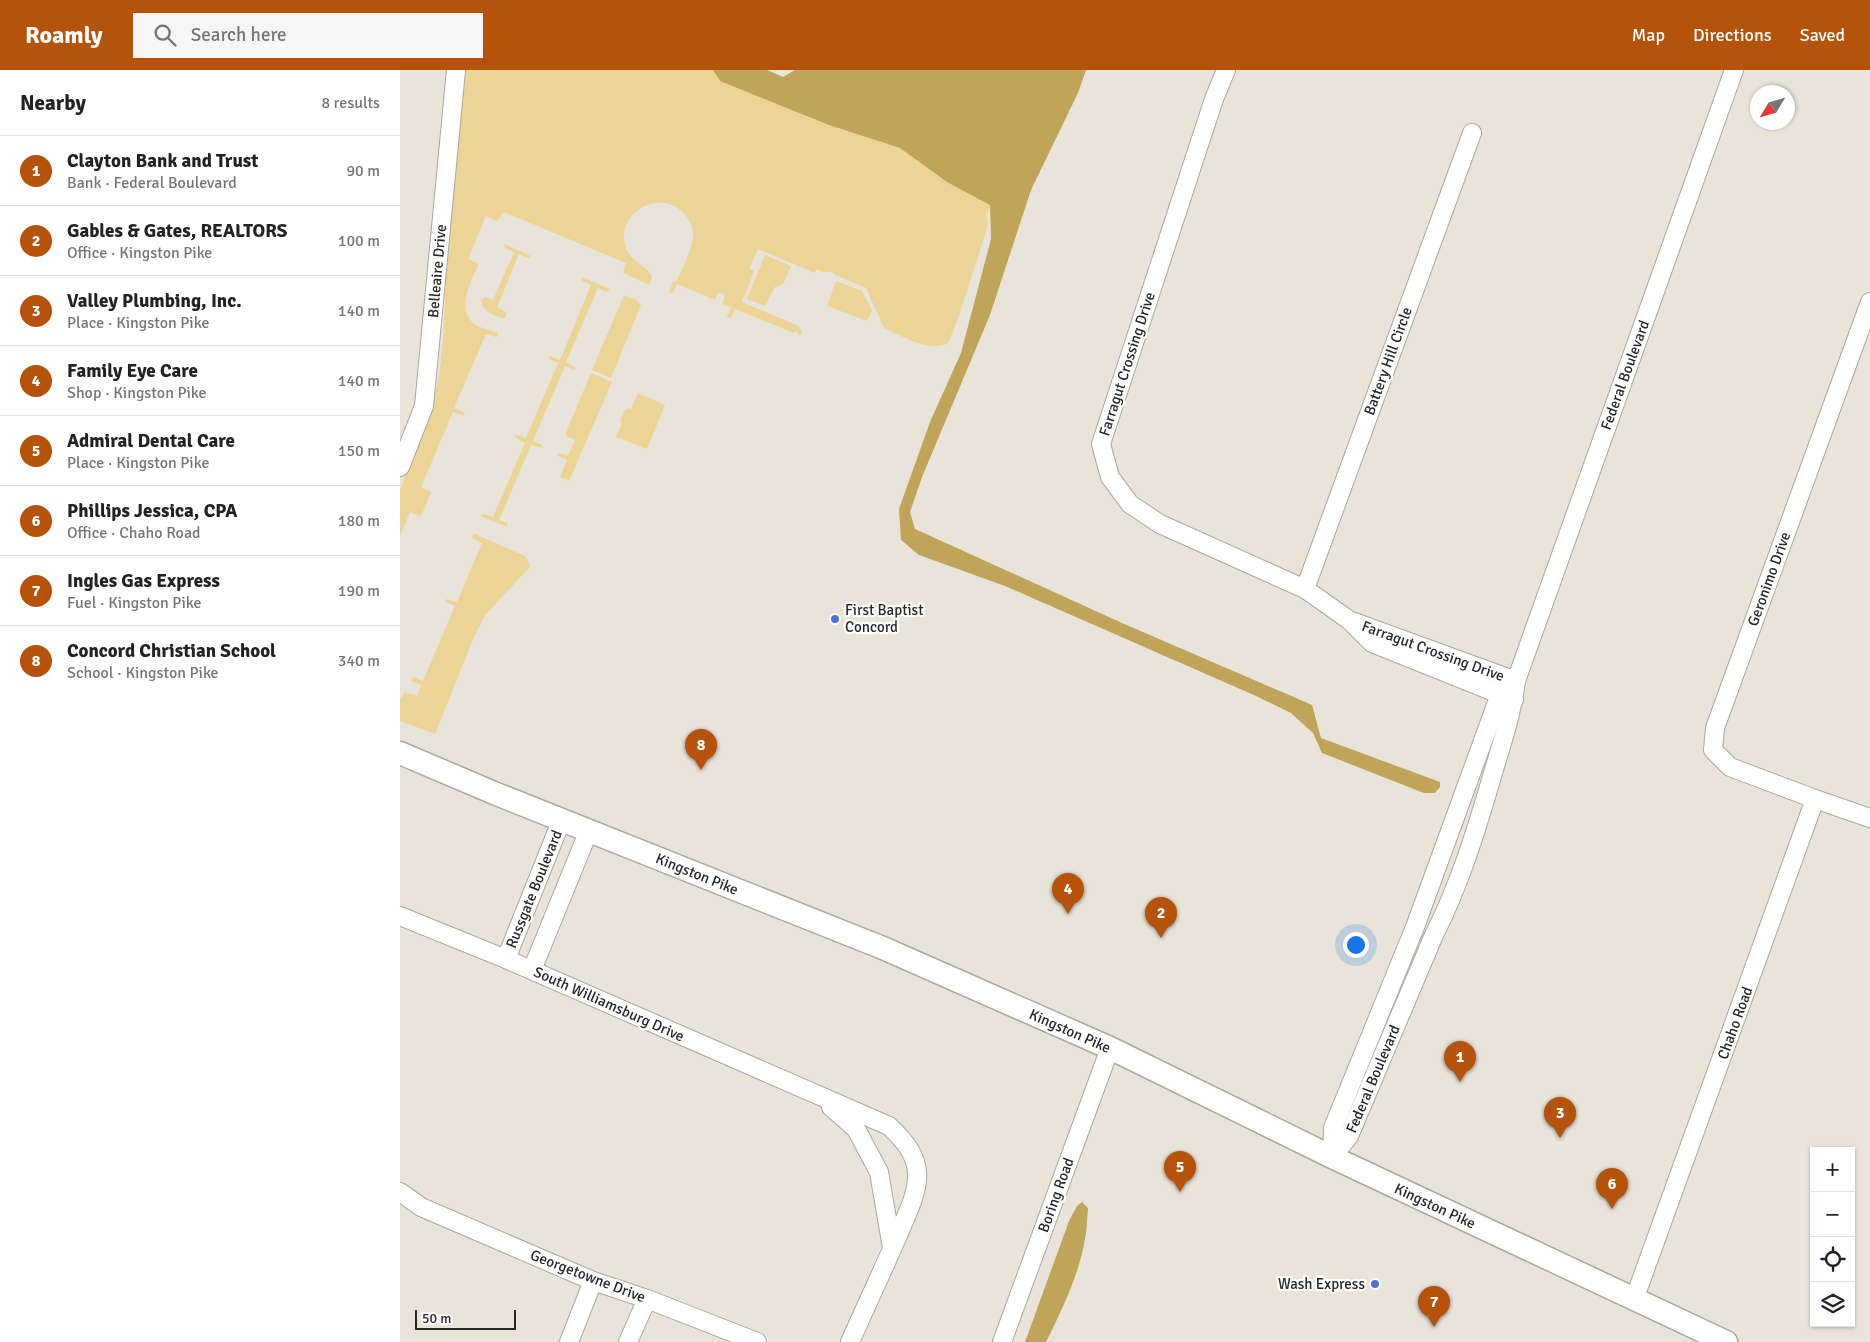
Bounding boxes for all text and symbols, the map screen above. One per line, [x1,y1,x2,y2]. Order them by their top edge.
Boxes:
search box [133,13,483,58]
text: Roamly [25,20,103,50]
icon: search [151,21,179,49]
text: Search here [191,23,287,47]
text: Map [1632,24,1665,46]
text: Directions [1693,24,1772,46]
text: Saved [1800,24,1845,46]
north arrow [1750,85,1795,130]
text: Nearby [20,90,86,116]
text: 8 results [321,93,380,113]
text: Clayton Bank and Trust [67,149,258,173]
text: 1 [32,161,40,181]
text: 90 m [346,161,380,181]
text: Bank · Federal Boulevard [67,173,237,193]
text: Gables & Gates, REALTORS [67,219,287,243]
street label: Belleaire Drive [424,223,450,319]
text: 2 [32,231,40,251]
text: 100 m [338,231,380,251]
text: Office · Kingston Pike [67,243,212,263]
text: Valley Plumbing, Inc. [67,289,242,313]
street label: Farragut Crossing Drive [1095,290,1159,438]
text: 3 [32,301,40,321]
text: 140 m [338,301,380,321]
street label: Battery Hill Circle [1360,304,1416,418]
text: Place · Kingston Pike [67,313,209,333]
street label: Federal Boulevard [1597,318,1653,432]
text: Family Eye Care [67,359,198,383]
text: 4 [32,371,40,391]
text: 140 m [338,371,380,391]
text: Shop · Kingston Pike [67,383,207,403]
text: Admiral Dental Care [67,429,235,453]
text: 5 [32,441,40,461]
text: 150 m [338,441,380,461]
text: Place · Kingston Pike [67,453,209,473]
text: Phillips Jessica, CPA [67,499,237,523]
text: 6 [32,511,40,531]
text: 180 m [338,511,380,531]
text: Office · Chaho Road [67,523,200,543]
street label: Geronimo Drive [1744,529,1794,629]
text: Ingles Gas Express [67,569,220,593]
text: 7 [32,581,40,601]
text: 190 m [338,581,380,601]
text: Fuel · Kingston Pike [67,593,201,613]
place label: First Baptist Concord [845,601,923,636]
marker: First Baptist Concord [829,613,841,625]
street label: Farragut Crossing Drive [1359,617,1507,685]
text: Concord Christian School [67,639,276,663]
text: 8 [32,651,40,671]
text: 340 m [338,651,380,671]
text: School · Kingston Pike [67,663,219,683]
pin: 8 [685,729,717,770]
street label: Russgate Boulevard [502,827,566,951]
street label: Kingston Pike [653,849,741,899]
pin: 4 [1052,873,1084,914]
pin: 2 [1145,897,1177,938]
your location [1343,932,1369,958]
street label: South Williamsburg Drive [531,963,687,1045]
street label: Chaho Road [1714,984,1757,1062]
street label: Kingston Pike [1026,1005,1114,1057]
street label: Federal Boulevard [1342,1022,1404,1136]
pin: 1 [1444,1041,1476,1082]
pin: 3 [1544,1097,1576,1138]
map controls [1810,1147,1855,1327]
button: + [1810,1147,1855,1192]
pin: 5 [1164,1151,1196,1192]
street label: Boring Road [1034,1155,1078,1235]
pin: 6 [1596,1168,1628,1209]
street label: Kingston Pike [1392,1179,1478,1233]
button: − [1810,1192,1855,1237]
button: locate [1810,1237,1855,1282]
street label: Georgetowne Drive [528,1246,648,1306]
place label: Wash Express [1278,1275,1365,1293]
marker: Wash Express [1369,1278,1381,1290]
button: layers [1810,1282,1855,1327]
pin: 7 [1418,1286,1450,1327]
scale bar [415,1307,516,1330]
text: 50 m [422,1310,451,1327]

